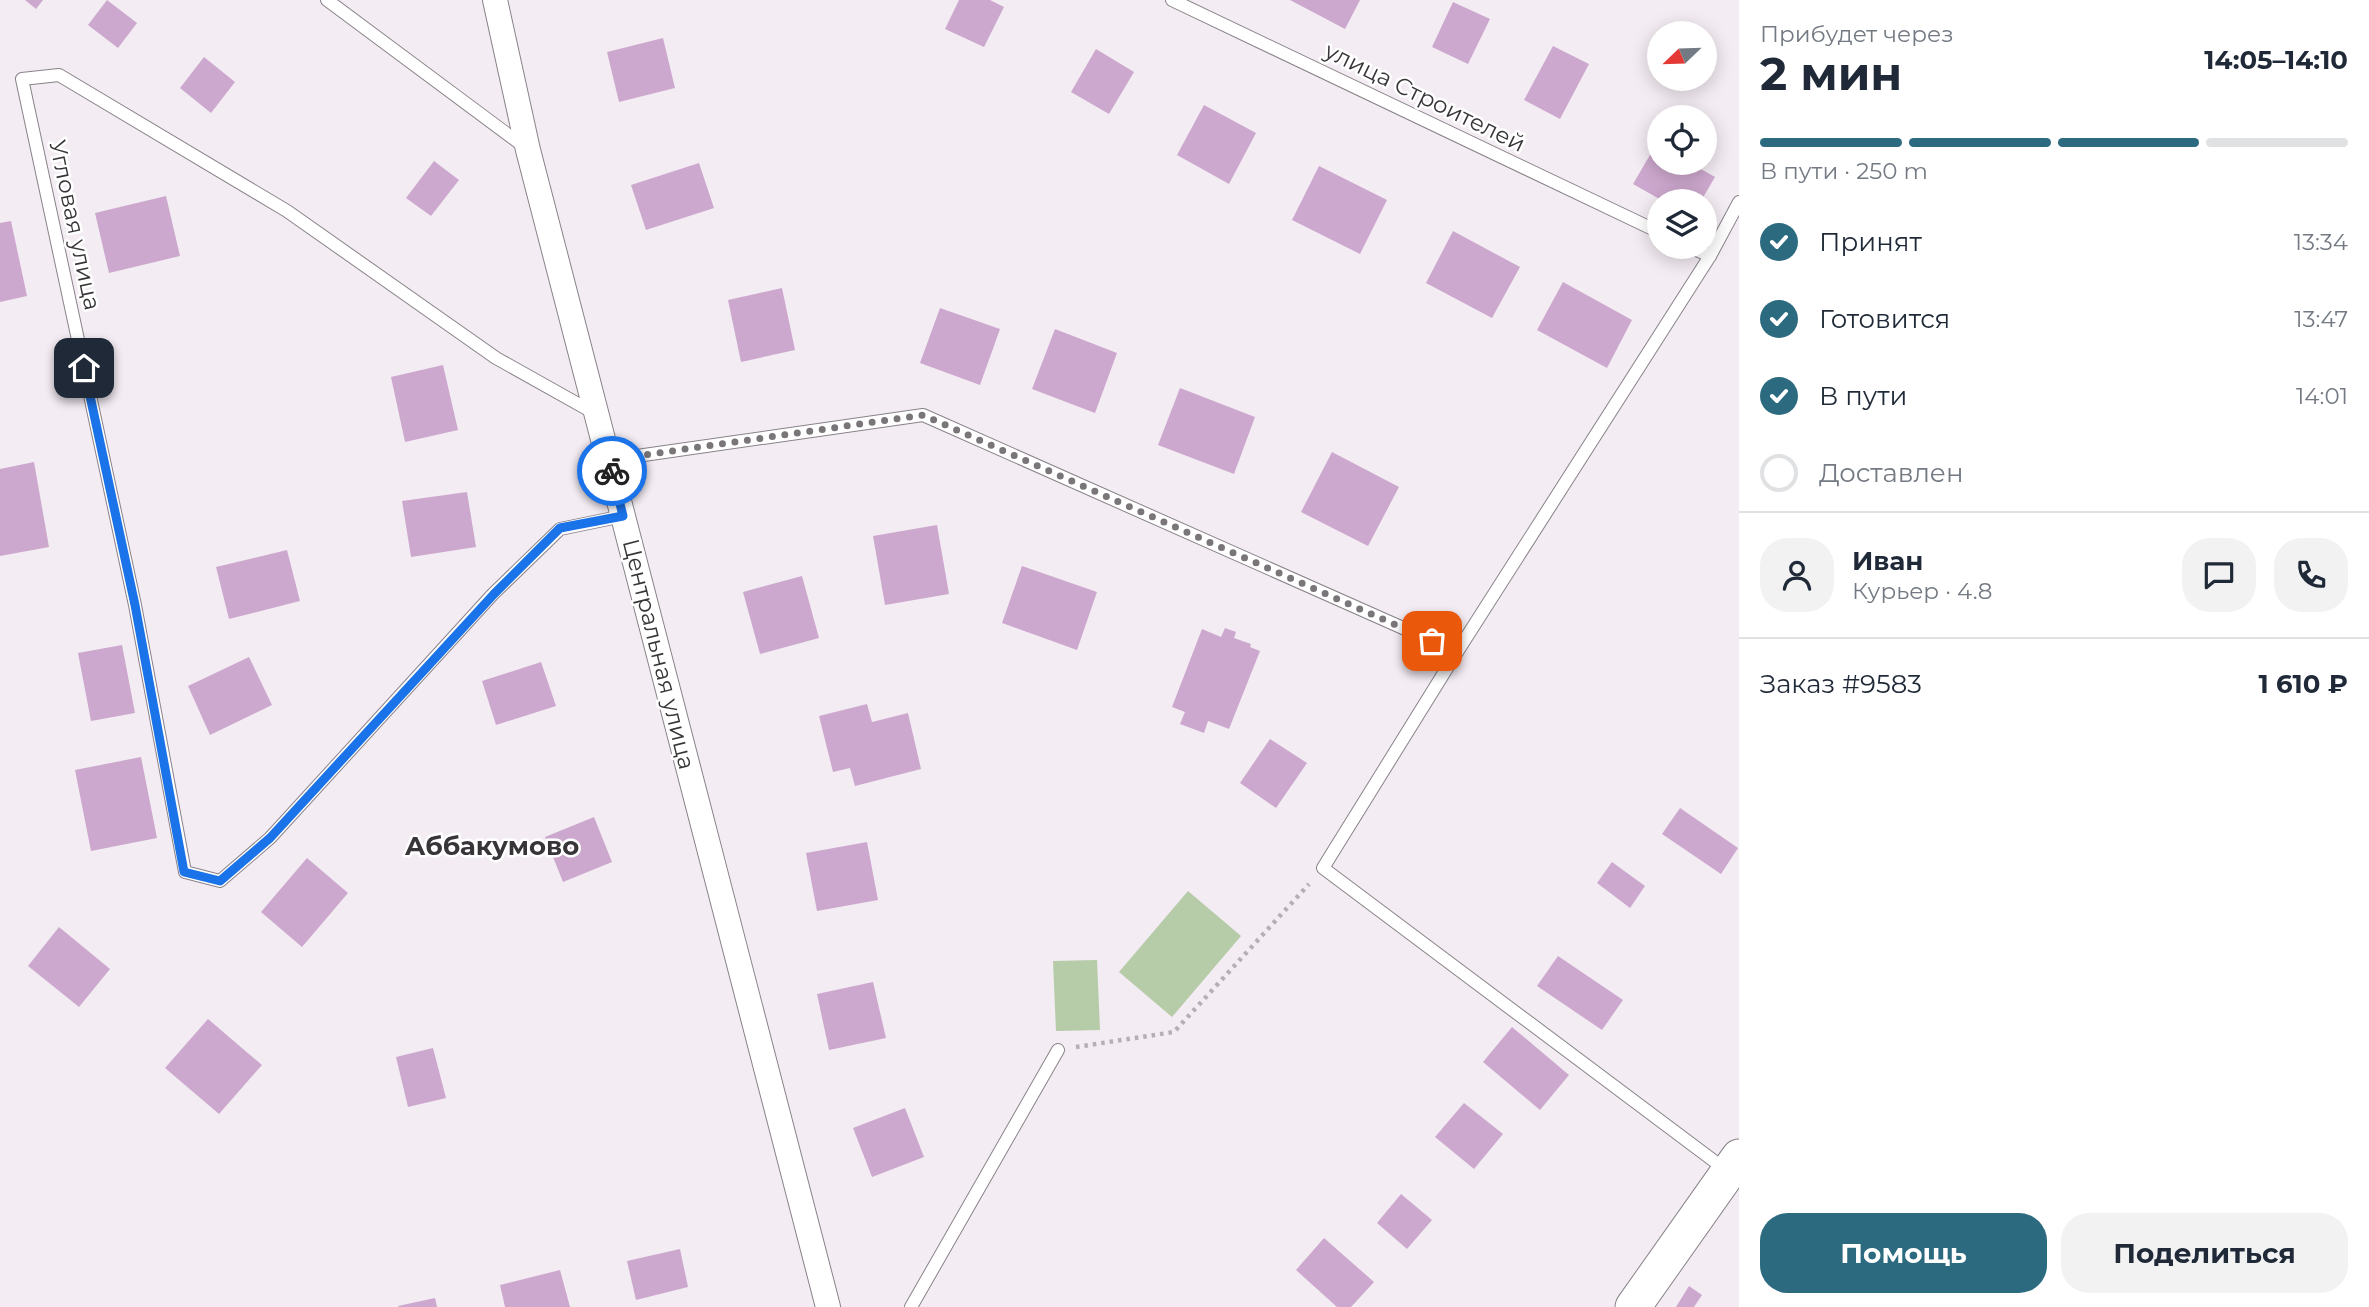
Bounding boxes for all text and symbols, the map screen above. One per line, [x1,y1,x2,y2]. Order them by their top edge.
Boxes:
text: Прибудет через [1760,20,1954,48]
north arrow [1647,21,1717,91]
map controls [1647,21,1717,259]
street label: улица Строителей [1319,36,1530,158]
text: 14:05–14:10 [2204,44,2348,76]
text: 2 мин [1760,45,1902,102]
button: locate [1647,105,1717,175]
street label: Угловая улица [43,137,107,313]
text: В пути · 250 m [1760,157,1928,185]
button: layers [1647,189,1717,259]
icon: check [1760,223,1798,261]
text: Принят [1819,226,1922,258]
text: 13:34 [2294,228,2348,256]
icon: check [1760,300,1798,338]
text: Готовится [1819,303,1950,335]
text: 13:47 [2294,305,2348,333]
pin [54,338,114,398]
icon: home [65,349,103,387]
icon: check [1760,377,1798,415]
text: В пути [1819,380,1908,412]
text: 14:01 [2296,382,2348,410]
courier [577,436,647,506]
icon: bike [593,452,631,490]
text: Доставлен [1819,457,1964,489]
street label: Центральная улица [617,536,701,772]
button: person [1760,538,1834,612]
button: chat [2182,538,2256,612]
button: phone [2274,538,2348,612]
text: Иван [1852,545,1923,577]
text: Курьер · 4.8 [1852,577,1992,605]
pin [1402,611,1462,671]
icon: bag [1413,622,1451,660]
text: Заказ #9583 [1760,668,1922,700]
text: 1 610 ₽ [2259,668,2348,700]
district label: Аббакумово [405,830,579,862]
button: Помощь [1760,1213,2047,1293]
button: Поделиться [2061,1213,2348,1293]

